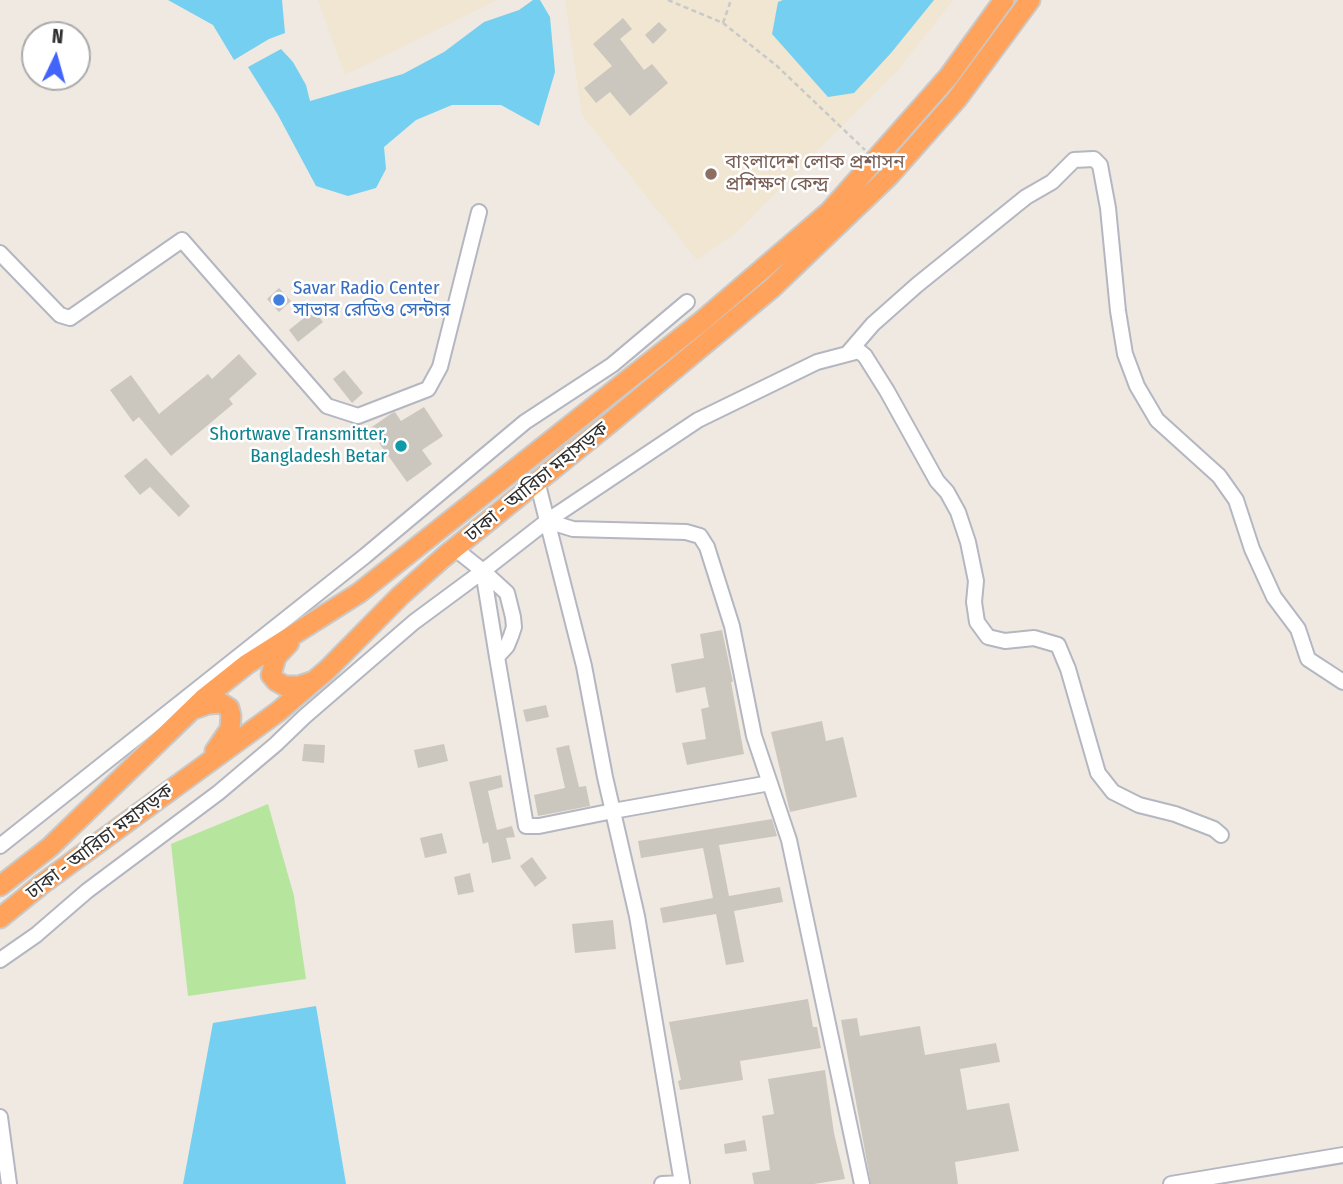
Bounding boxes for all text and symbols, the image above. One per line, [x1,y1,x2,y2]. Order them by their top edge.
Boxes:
north arrow [21,21,91,91]
text: N [51,25,64,49]
place label: বাংলাদেশ লোক প্রশাসন প্রশিক্ষণ কেন্দ্র [725,152,905,196]
marker: বাংলাদেশ লোক প্রশাসন প্রশিক্ষণ কেন্দ্র [703,166,719,182]
place label: Savar Radio Center সাভার রেডিও সেন্টার [293,278,450,322]
marker: Savar Radio Center সাভার রেডিও সেন্টার [271,292,287,308]
street label: ঢাকা - আরিচা মহাসড়ক [461,417,613,547]
place label: Shortwave Transmitter, Bangladesh Betar [210,424,387,468]
marker: Shortwave Transmitter, Bangladesh Betar [393,438,409,454]
street label: ঢাকা - আরিচা মহাসড়ক [22,780,178,904]

